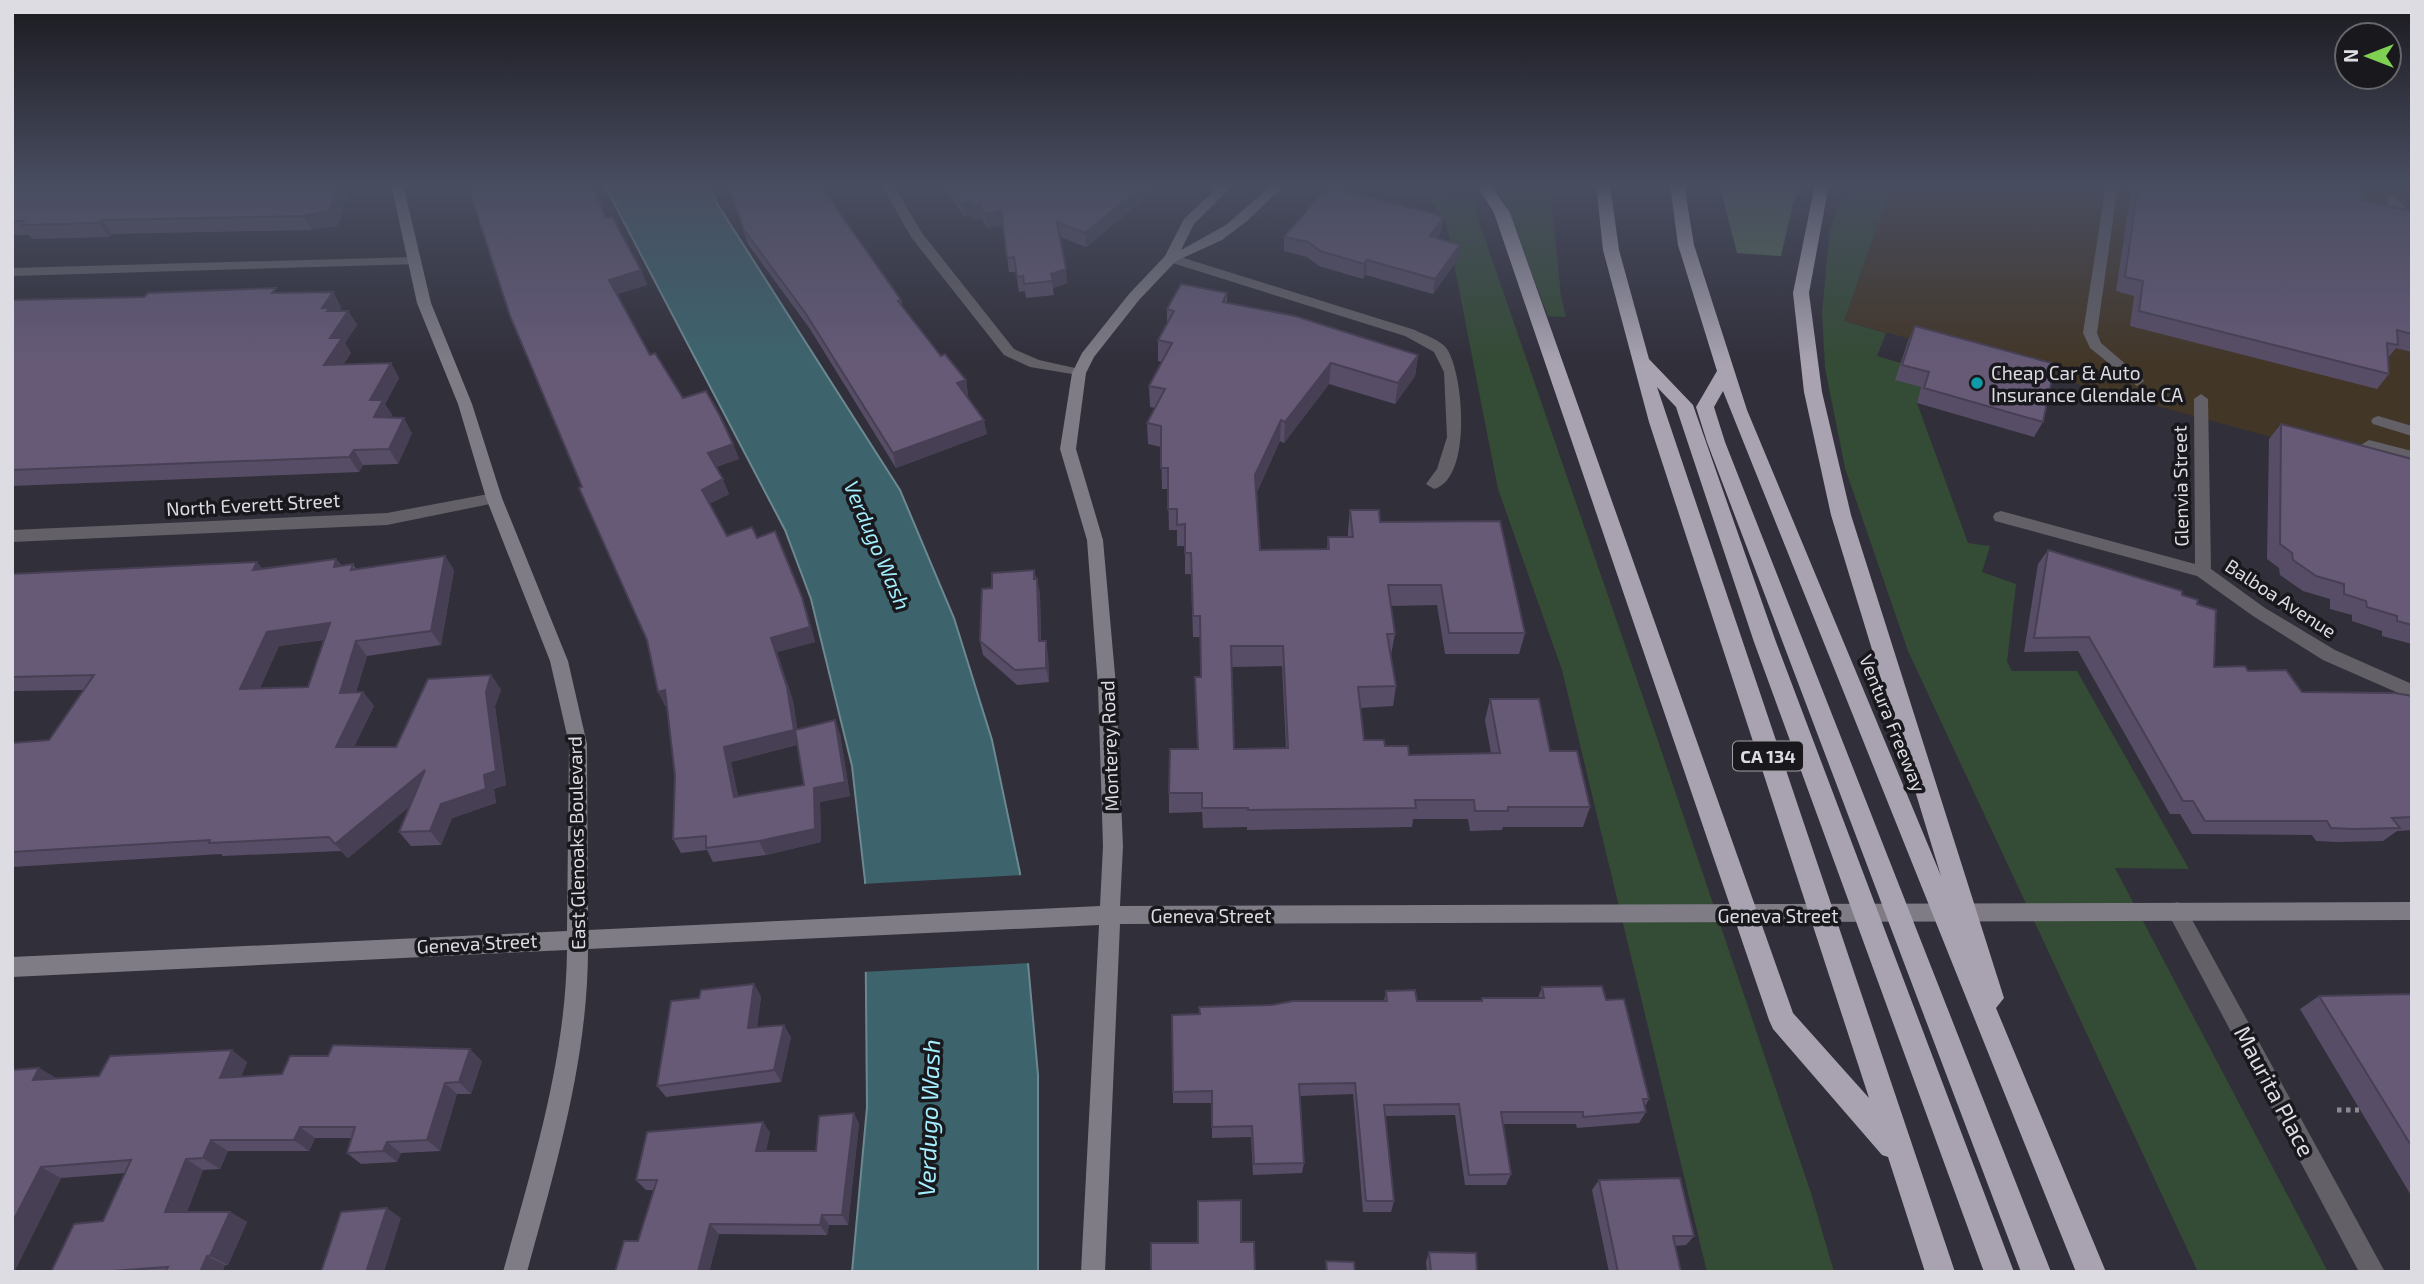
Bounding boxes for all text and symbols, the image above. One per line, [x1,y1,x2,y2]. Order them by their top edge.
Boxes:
north arrow [2333,21,2403,91]
text: N [2339,49,2362,63]
place label: Cheap Car & Auto Insurance Glendale CA [1991,361,2183,406]
marker: Cheap Car & Auto Insurance Glendale CA [1969,375,1985,391]
street label: Glenvia Street [2167,425,2193,547]
water label: Verdugo Wash [840,477,916,613]
street label: North Everett Street [165,488,341,520]
street label: Balboa Avenue [2221,554,2341,642]
street label: Ventura Freeway [1855,651,1931,795]
street label: Monterey Road [1095,680,1123,812]
street label: East Glenoaks Boulevard [563,736,589,950]
road number: CA 134 [1733,742,1803,770]
street label: Geneva Street [1151,904,1271,927]
street label: Geneva Street [1718,904,1838,927]
street label: Geneva Street [416,928,538,958]
street label: Maurita Place [2229,1021,2321,1161]
water label: Verdugo Wash [911,1039,945,1197]

